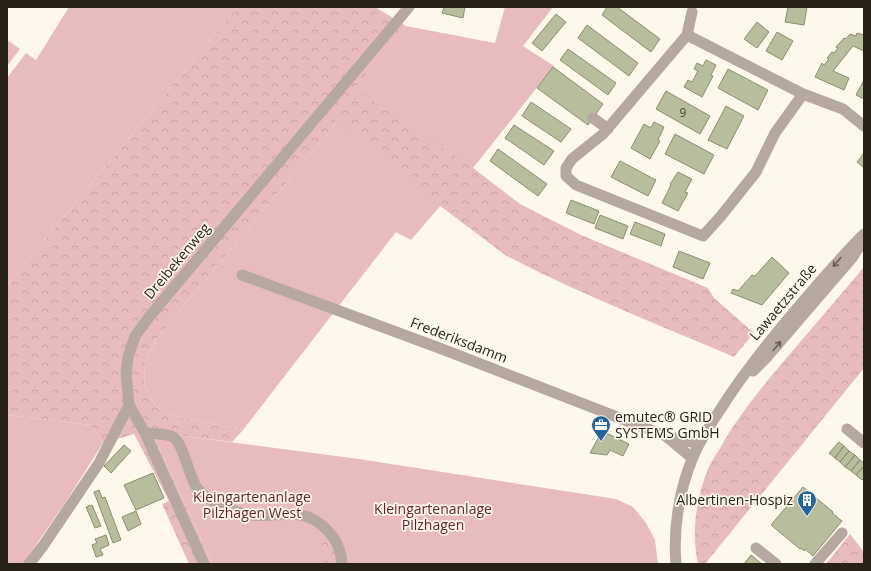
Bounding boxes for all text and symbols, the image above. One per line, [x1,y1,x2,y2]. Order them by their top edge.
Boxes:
house number: 9 [680,104,687,121]
street label: Dreibekenweg [139,218,214,303]
one-way arrow [832,257,842,267]
street label: Lawaetzstraße [745,259,820,344]
street label: Frederiksdamm [408,312,511,367]
one-way arrow [772,340,781,351]
place label: emutec® GRID SYSTEMS GmbH [615,407,720,442]
office icon: emutec® GRID SYSTEMS GmbH [590,414,612,442]
park label: Kleingartenanlage Pilzhagen West [193,487,311,522]
building icon: Albertinen-Hospiz [796,489,818,517]
place label: Albertinen-Hospiz [676,490,793,509]
park label: Kleingartenanlage Pilzhagen [374,499,492,534]

